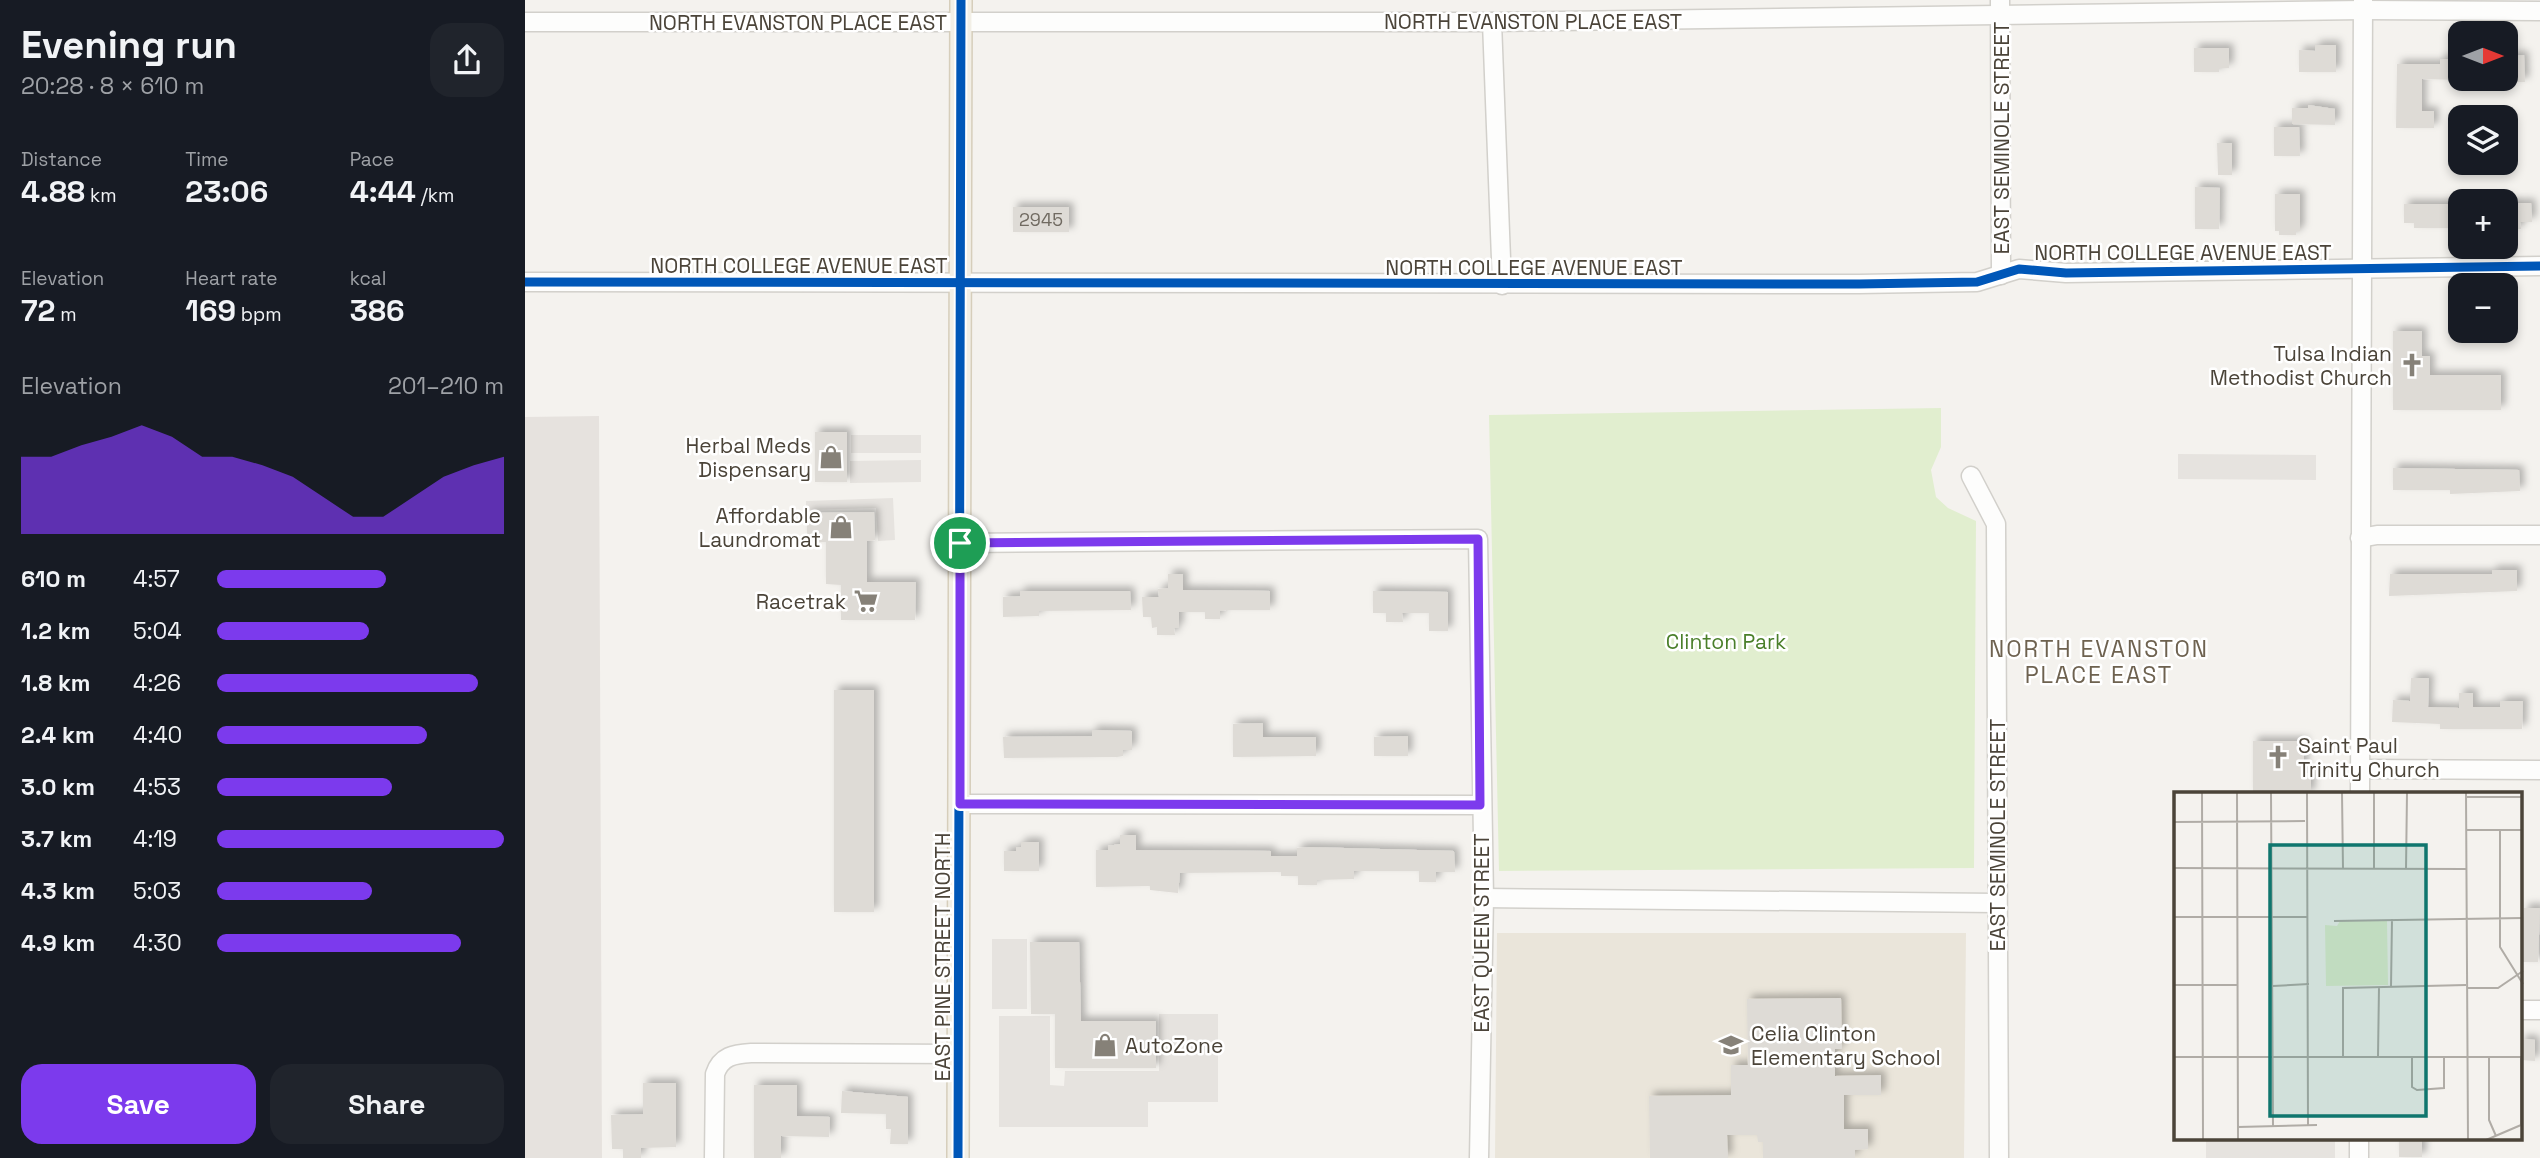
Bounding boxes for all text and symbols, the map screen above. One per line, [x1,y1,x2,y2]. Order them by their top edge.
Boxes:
street label: NORTH EVANSTON PLACE EAST [1384,8,1682,35]
street label: NORTH EVANSTON PLACE EAST [649,9,947,36]
text: Evening run [21,21,237,69]
north arrow [2448,21,2518,91]
map controls [2448,21,2518,343]
street label: EAST SEMINOLE STREET [1988,22,2015,254]
button: share [430,23,504,97]
text: 20:28 · 8 × 610 m [21,71,204,101]
button: layers [2448,105,2518,175]
text: Distance [21,147,102,172]
text: Time [185,147,229,172]
text: Pace [350,147,394,172]
text: 4.88 [21,172,85,211]
text: 23:06 [185,172,268,211]
text: 4:44 [350,172,416,211]
text: km [85,183,116,208]
text: /km [416,183,454,208]
button: + [2448,189,2518,259]
house number: 2945 [1019,208,1063,231]
street label: NORTH COLLEGE AVENUE EAST [2034,239,2332,266]
street label: NORTH COLLEGE AVENUE EAST [650,252,948,279]
street label: NORTH COLLEGE AVENUE EAST [1385,254,1683,281]
text: Elevation [21,266,104,291]
text: Heart rate [185,266,278,291]
text: kcal [350,266,386,291]
button: − [2448,273,2518,343]
text: 72 [21,291,55,330]
text: 169 [185,291,236,330]
text: 386 [350,291,404,330]
text: m [55,302,77,327]
text: bpm [236,302,282,327]
place label: Tulsa Indian Methodist Church [2210,340,2392,391]
church icon: Tulsa Indian Methodist Church [2398,351,2426,379]
text: Elevation [21,371,122,401]
text: 201–210 m [388,371,504,401]
place label: Herbal Meds Dispensary [686,432,811,483]
shop icon: Herbal Meds Dispensary [817,443,845,471]
place label: Affordable Laundromat [699,502,821,553]
shop icon: Affordable Laundromat [827,513,855,541]
pin [930,513,990,573]
icon: arrive [941,524,979,562]
text: 610 m [21,564,86,594]
text: 4:57 [133,564,180,594]
supermarket icon: Racetrak [852,587,880,615]
place label: Racetrak [756,588,846,615]
text: 1.2 km [21,616,90,646]
text: 5:04 [133,616,182,646]
park label: Clinton Park [1666,628,1786,655]
district label: NORTH EVANSTON PLACE EAST [1989,634,2209,690]
text: 1.8 km [21,668,91,698]
text: 4:26 [133,668,181,698]
street label: EAST SEMINOLE STREET [1984,719,2011,951]
text: 2.4 km [21,720,95,750]
text: 4:40 [133,720,182,750]
place label: Saint Paul Trinity Church [2298,732,2440,783]
church icon: Saint Paul Trinity Church [2264,743,2292,771]
text: 3.0 km [21,772,95,802]
text: 4:53 [133,772,181,802]
inset map [2174,792,2522,1140]
text: 3.7 km [21,824,92,854]
text: 4:19 [133,824,177,854]
street label: EAST PINE STREET NORTH [929,832,956,1082]
street label: EAST QUEEN STREET [1468,833,1495,1033]
text: 4.3 km [21,876,95,906]
text: 5:03 [133,876,181,906]
text: 4.9 km [21,928,95,958]
text: 4:30 [133,928,182,958]
place label: Celia Clinton Elementary School [1751,1020,1941,1071]
shop icon: AutoZone [1091,1031,1119,1059]
school or university icon: Celia Clinton Elementary School [1717,1031,1745,1059]
place label: AutoZone [1125,1032,1223,1059]
button: Save [21,1064,256,1144]
button: Share [270,1064,504,1144]

